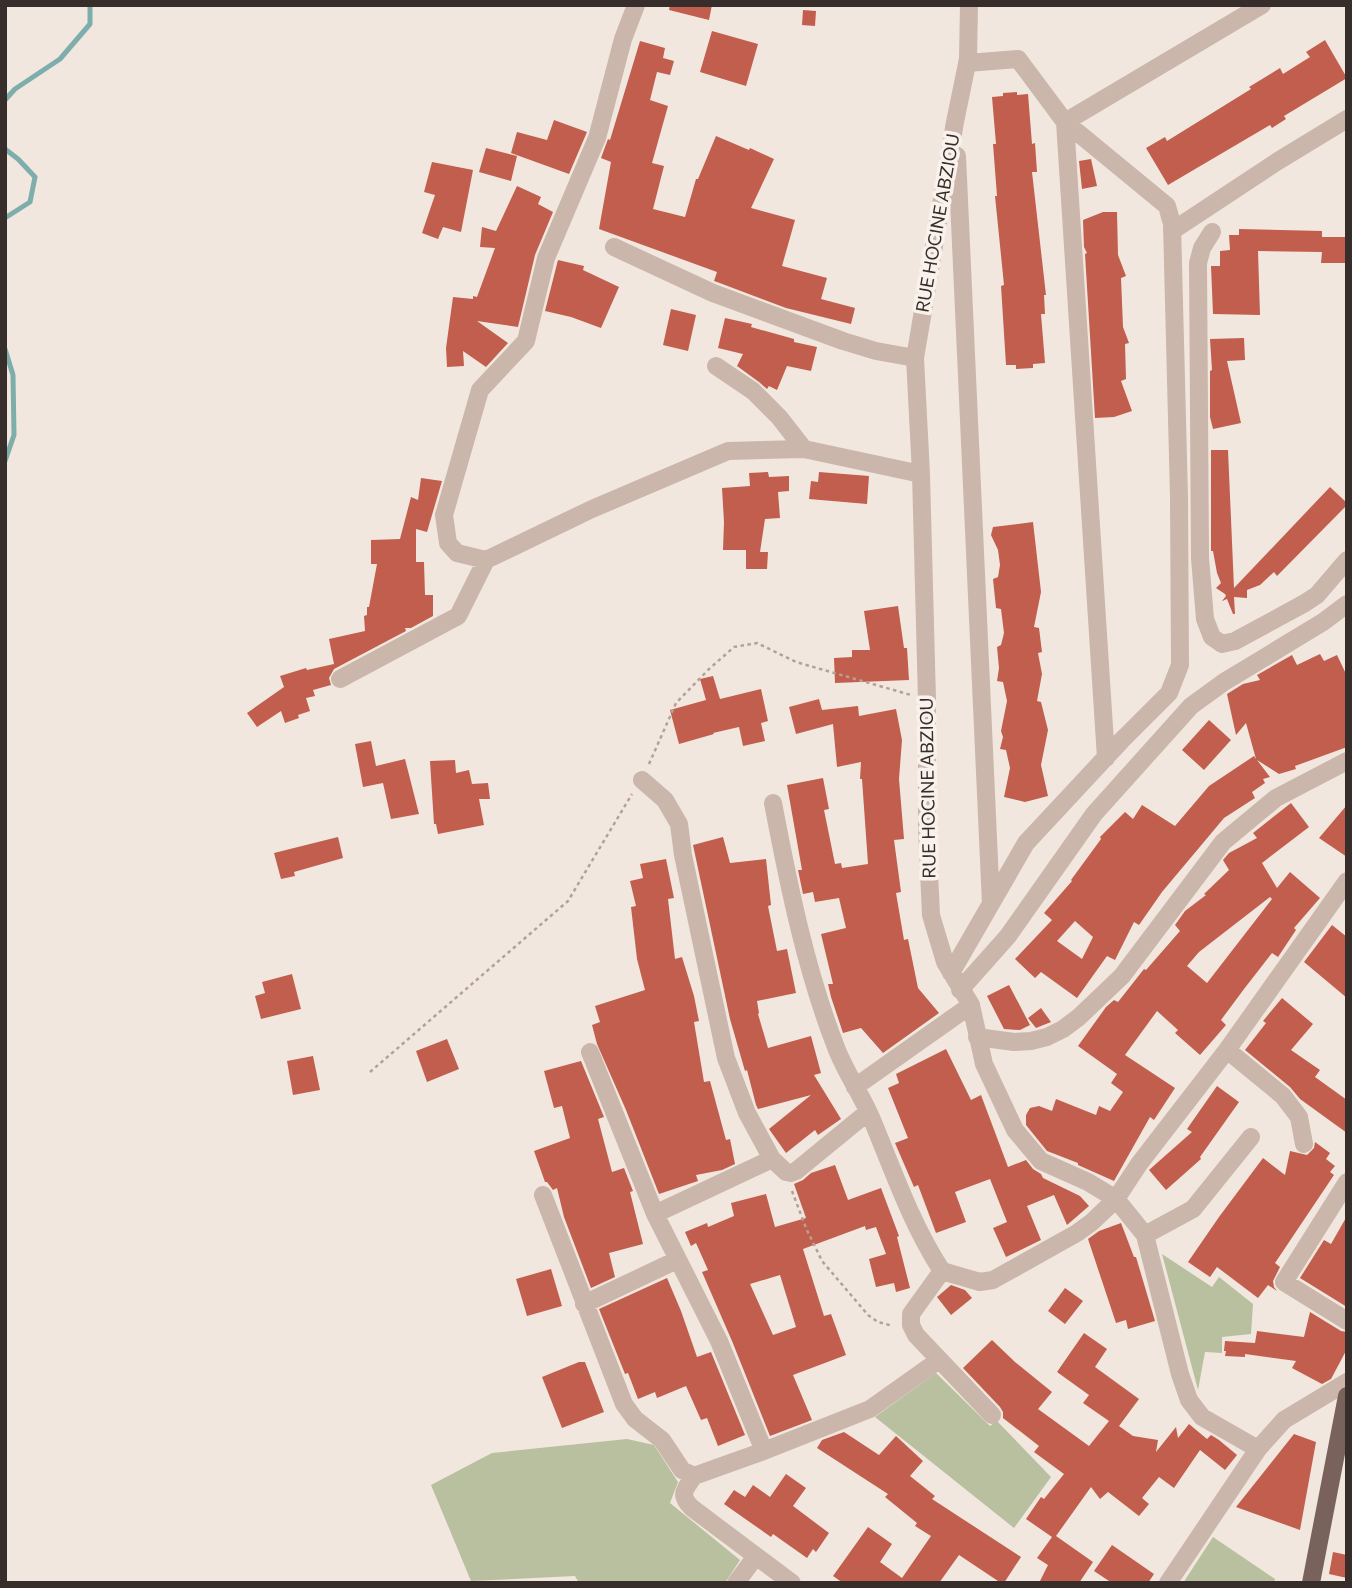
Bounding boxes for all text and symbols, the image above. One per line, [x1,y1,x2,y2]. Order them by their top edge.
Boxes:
street label: RUE HOCINE ABZIOU [910,132,964,314]
street label: RUE HOCINE ABZIOU [914,697,940,879]

